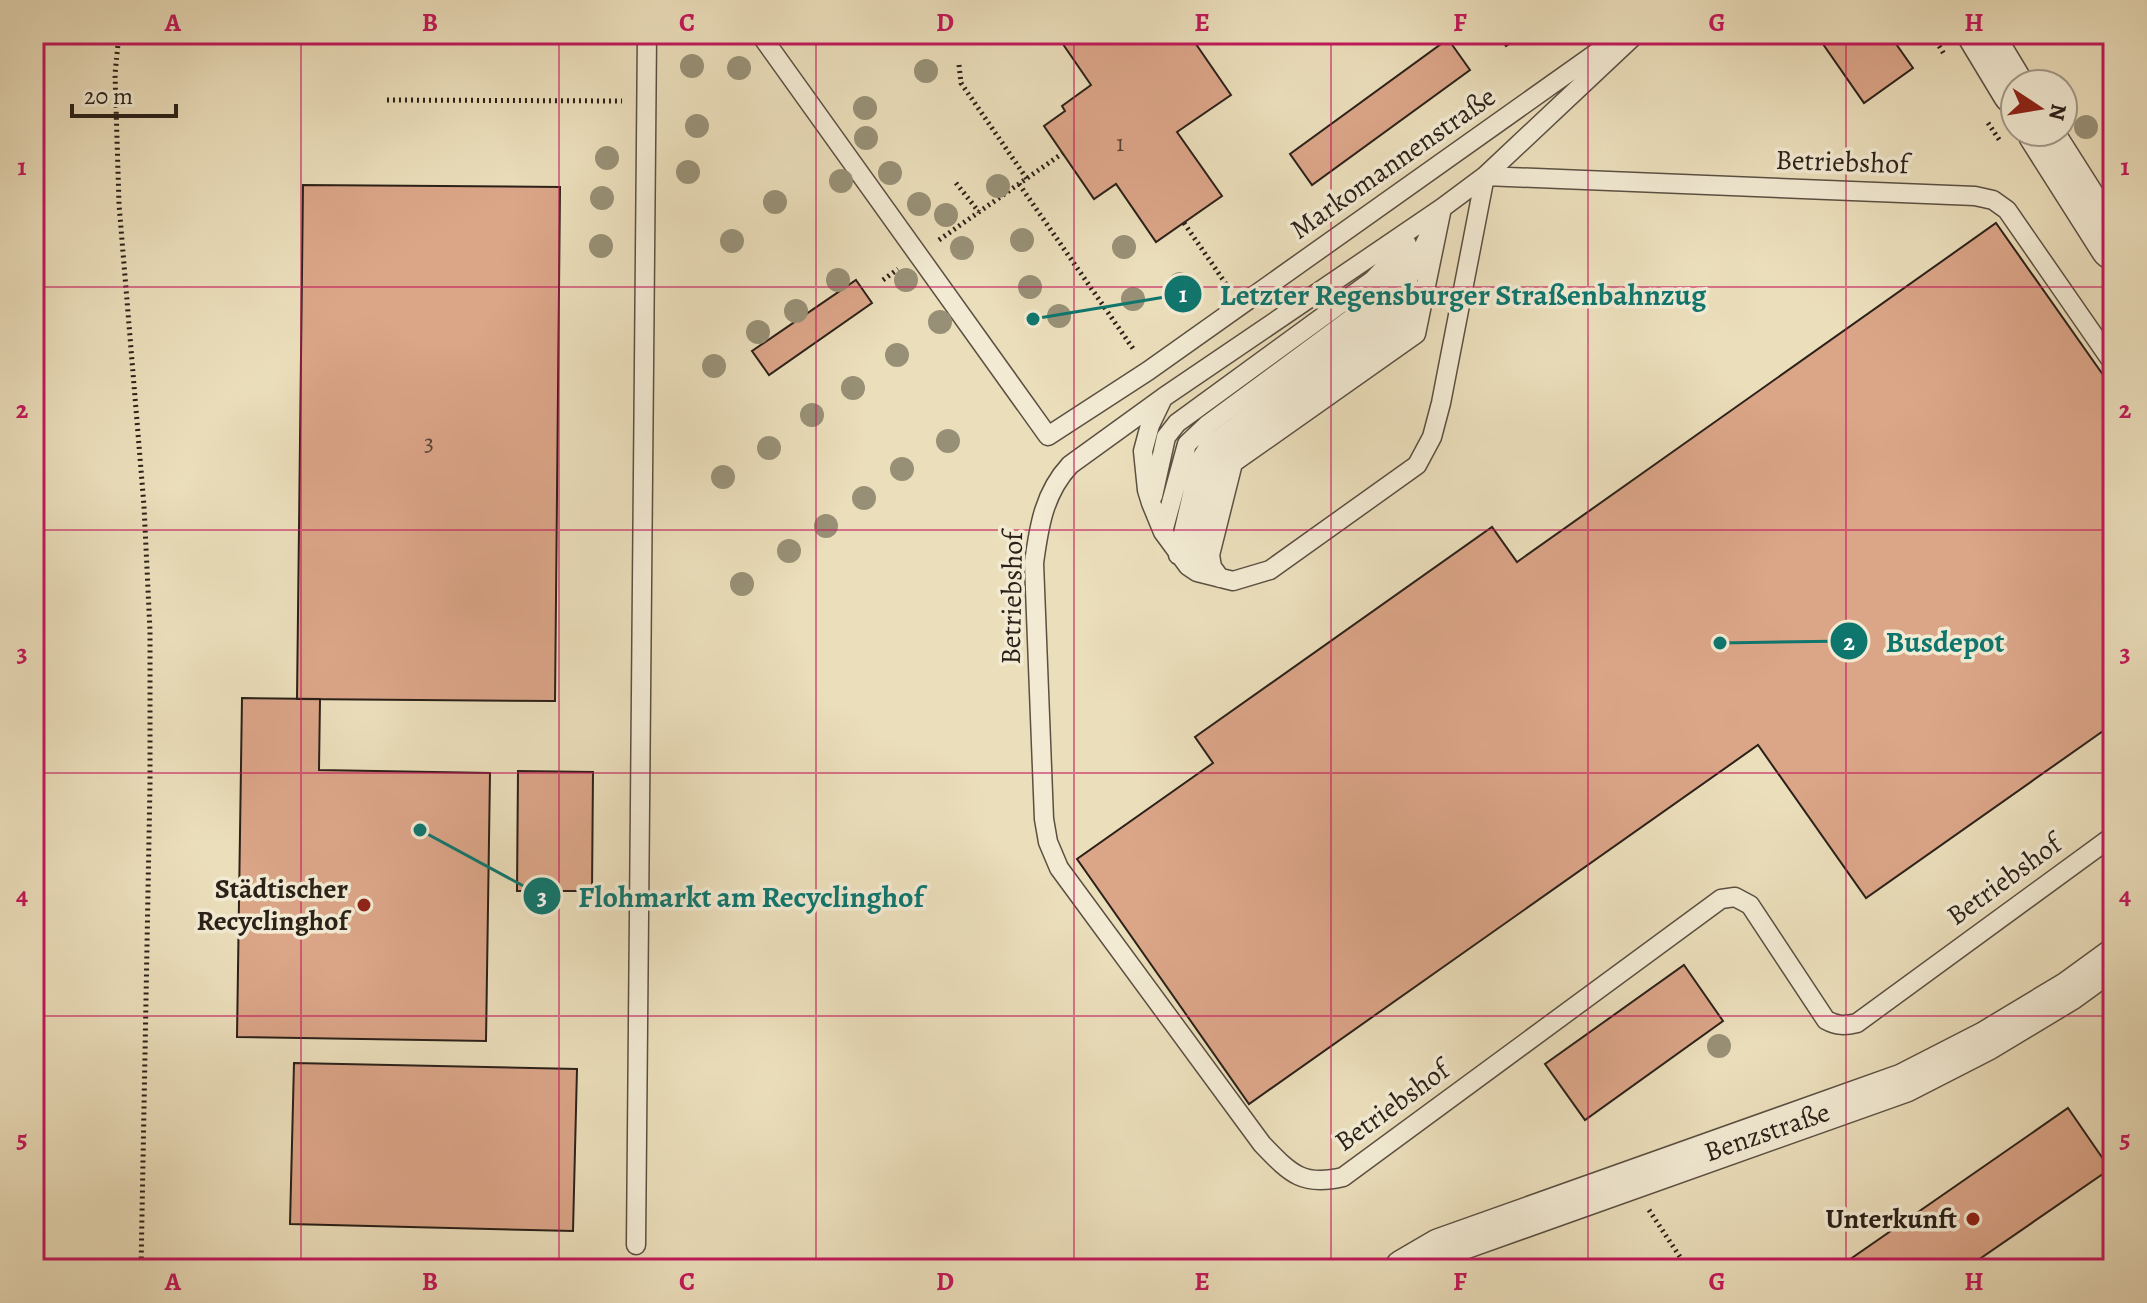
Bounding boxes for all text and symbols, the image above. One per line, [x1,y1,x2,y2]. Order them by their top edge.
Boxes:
text: A [164,5,182,40]
text: B [422,5,438,40]
text: C [679,5,695,40]
text: D [936,5,954,40]
text: E [1194,5,1210,40]
text: F [1453,5,1467,40]
text: G [1708,5,1726,40]
text: H [1964,5,1984,40]
scale bar [72,68,176,118]
north arrow [1999,68,2079,148]
street label: Markomannenstraße [1283,78,1503,248]
text: 20 m [84,80,133,112]
text: N [2041,101,2074,123]
house number: 1 [1116,127,1124,159]
street label: Betriebshof [1775,141,1913,183]
text: 1 [17,149,27,184]
text: 1 [2120,149,2130,184]
callout: Letzter Regensburger Straßenbahnzug [1163,267,1722,321]
text: Letzter Regensburger Straßenbahnzug [1220,275,1707,315]
text: 1 [1179,278,1188,310]
text: 2 [16,392,29,427]
text: 2 [2119,392,2132,427]
house number: 3 [424,427,434,459]
street label: Betriebshof [992,527,1032,665]
callout: Busdepot [1829,614,2020,668]
text: Busdepot [1886,622,2005,662]
text: 2 [1843,626,1855,658]
text: 3 [16,635,28,670]
text: 3 [2119,635,2131,670]
street label: Betriebshof [1939,823,2072,934]
callout: Flohmarkt am Recyclinghof [522,869,939,923]
place label: Städtischer Recyclinghof [197,870,351,940]
text: Flohmarkt am Recyclinghof [578,877,927,917]
text: 4 [16,878,28,913]
text: 4 [2119,878,2131,913]
text: 3 [537,881,547,913]
marker: Städtischer Recyclinghof [355,896,373,914]
street label: Betriebshof [1327,1049,1460,1160]
street label: Benzstraße [1699,1093,1835,1171]
text: 5 [16,1121,28,1156]
text: 5 [2119,1121,2131,1156]
place label: Unterkunft [1826,1200,1957,1238]
marker: Unterkunft [1964,1210,1982,1228]
text: A [164,1264,182,1299]
text: B [422,1264,438,1299]
text: C [679,1264,695,1299]
text: D [936,1264,954,1299]
text: E [1194,1264,1210,1299]
text: F [1453,1264,1467,1299]
text: G [1708,1264,1726,1299]
text: H [1964,1264,1984,1299]

